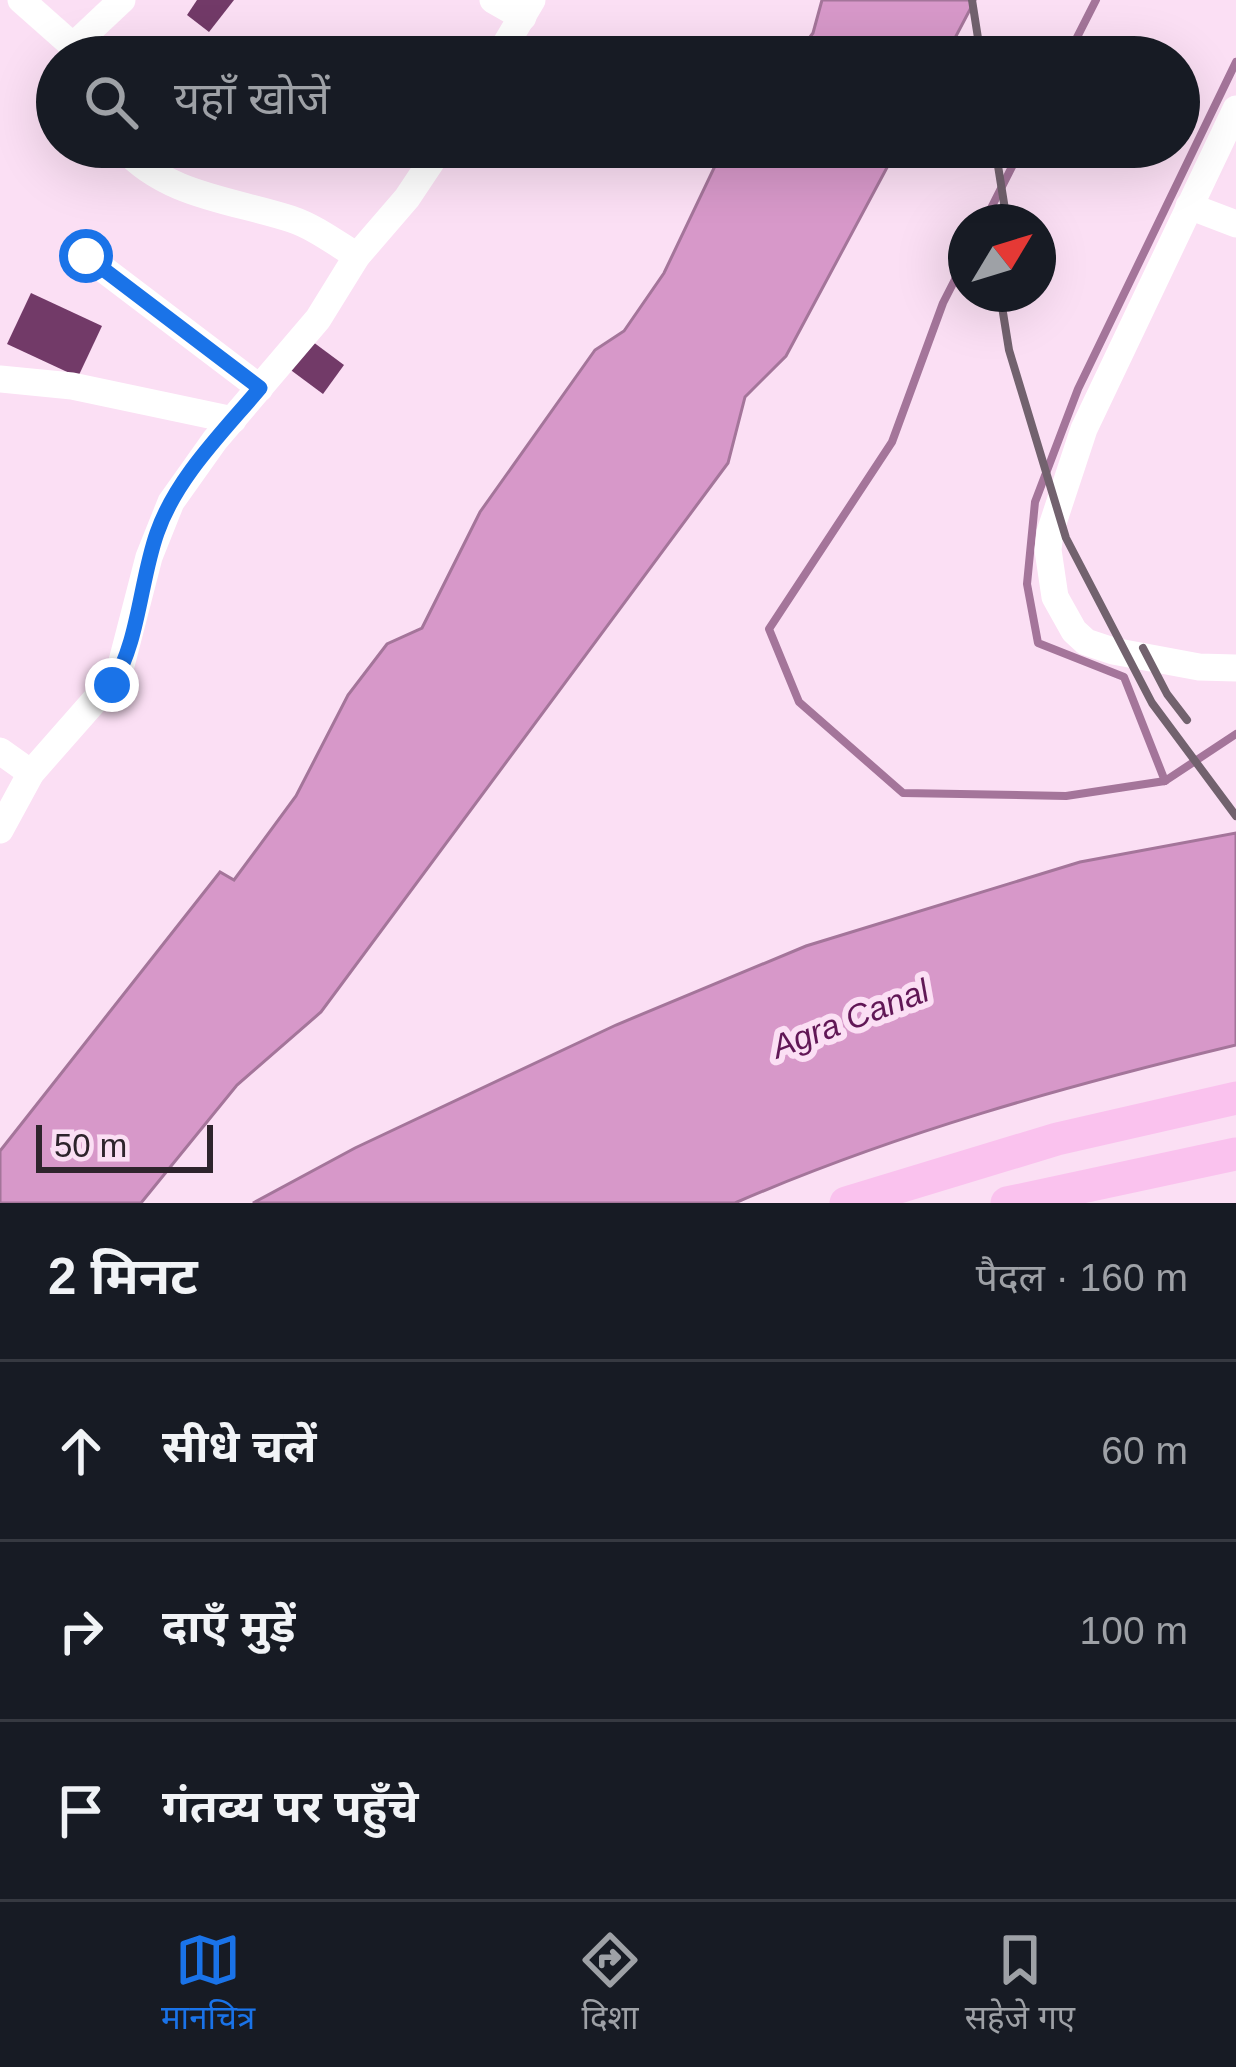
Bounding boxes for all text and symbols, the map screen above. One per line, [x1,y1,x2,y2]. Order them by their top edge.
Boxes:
search box [36,36,1200,168]
icon: search [78,69,144,135]
text: यहाँ खोजें [174,73,330,124]
north arrow [948,204,1056,312]
route start [59,229,113,283]
route end [85,658,139,712]
water label: Agra Canal [765,971,935,1066]
scale bar [36,1119,213,1172]
text: 50 m [54,1127,127,1164]
text: 2 मिनट [48,1248,198,1305]
text: पैदल · 160 m [976,1256,1188,1299]
icon: ahead [48,1418,114,1484]
text: सीधे चलें [162,1421,316,1472]
text: 60 m [1101,1429,1188,1472]
icon: right [48,1598,114,1664]
text: दाएँ मुड़ें [162,1601,295,1652]
text: 100 m [1080,1609,1188,1652]
icon: arrive [48,1778,114,1844]
text: गंतव्य पर पहुँचे [162,1781,418,1832]
tab: मानचित्र [161,1927,255,2042]
tab: दिशा [577,1927,643,2042]
tab: सहेजे गए [965,1927,1075,2042]

